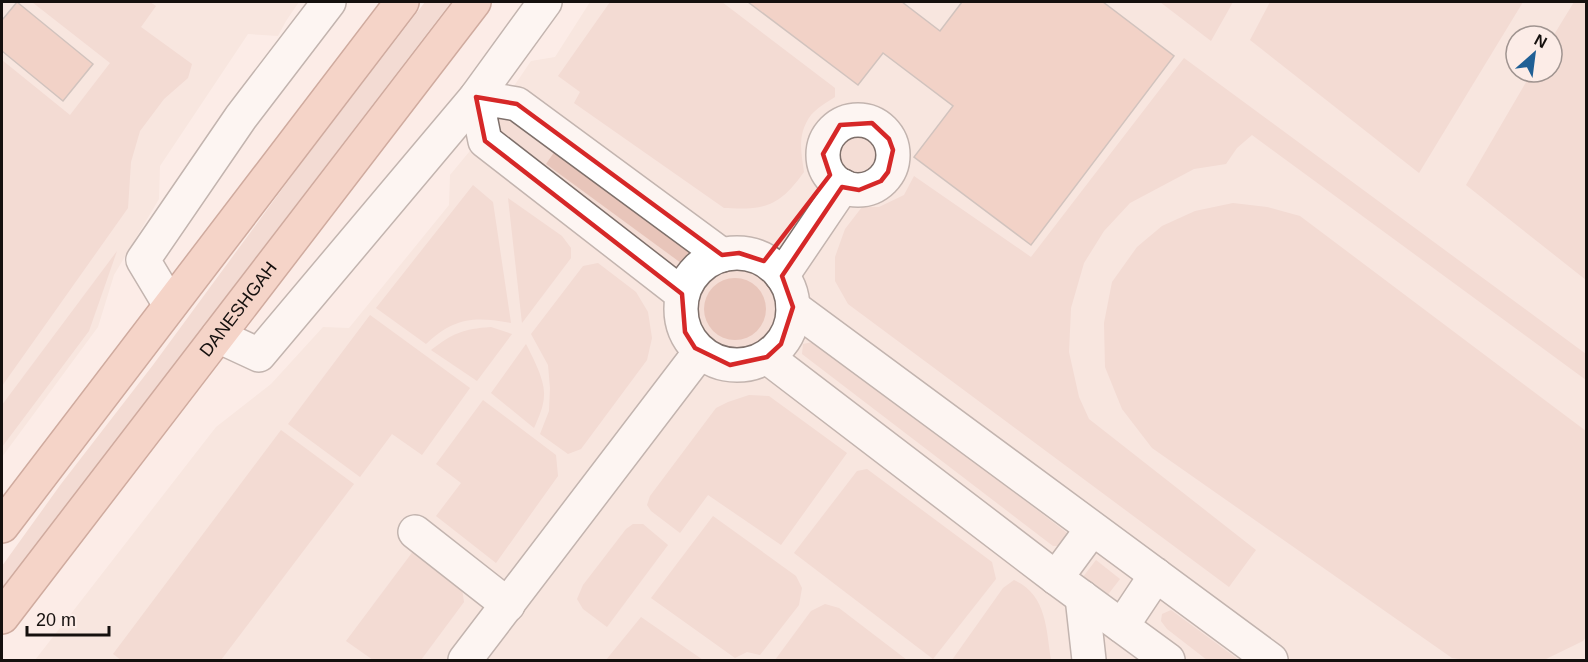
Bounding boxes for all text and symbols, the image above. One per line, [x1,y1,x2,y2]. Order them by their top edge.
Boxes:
north arrow [1504,24,1564,84]
text: N [1532,31,1550,51]
street label: DANESHGAH [196,258,281,361]
scale bar [27,599,110,637]
text: 20 m [36,610,76,630]

